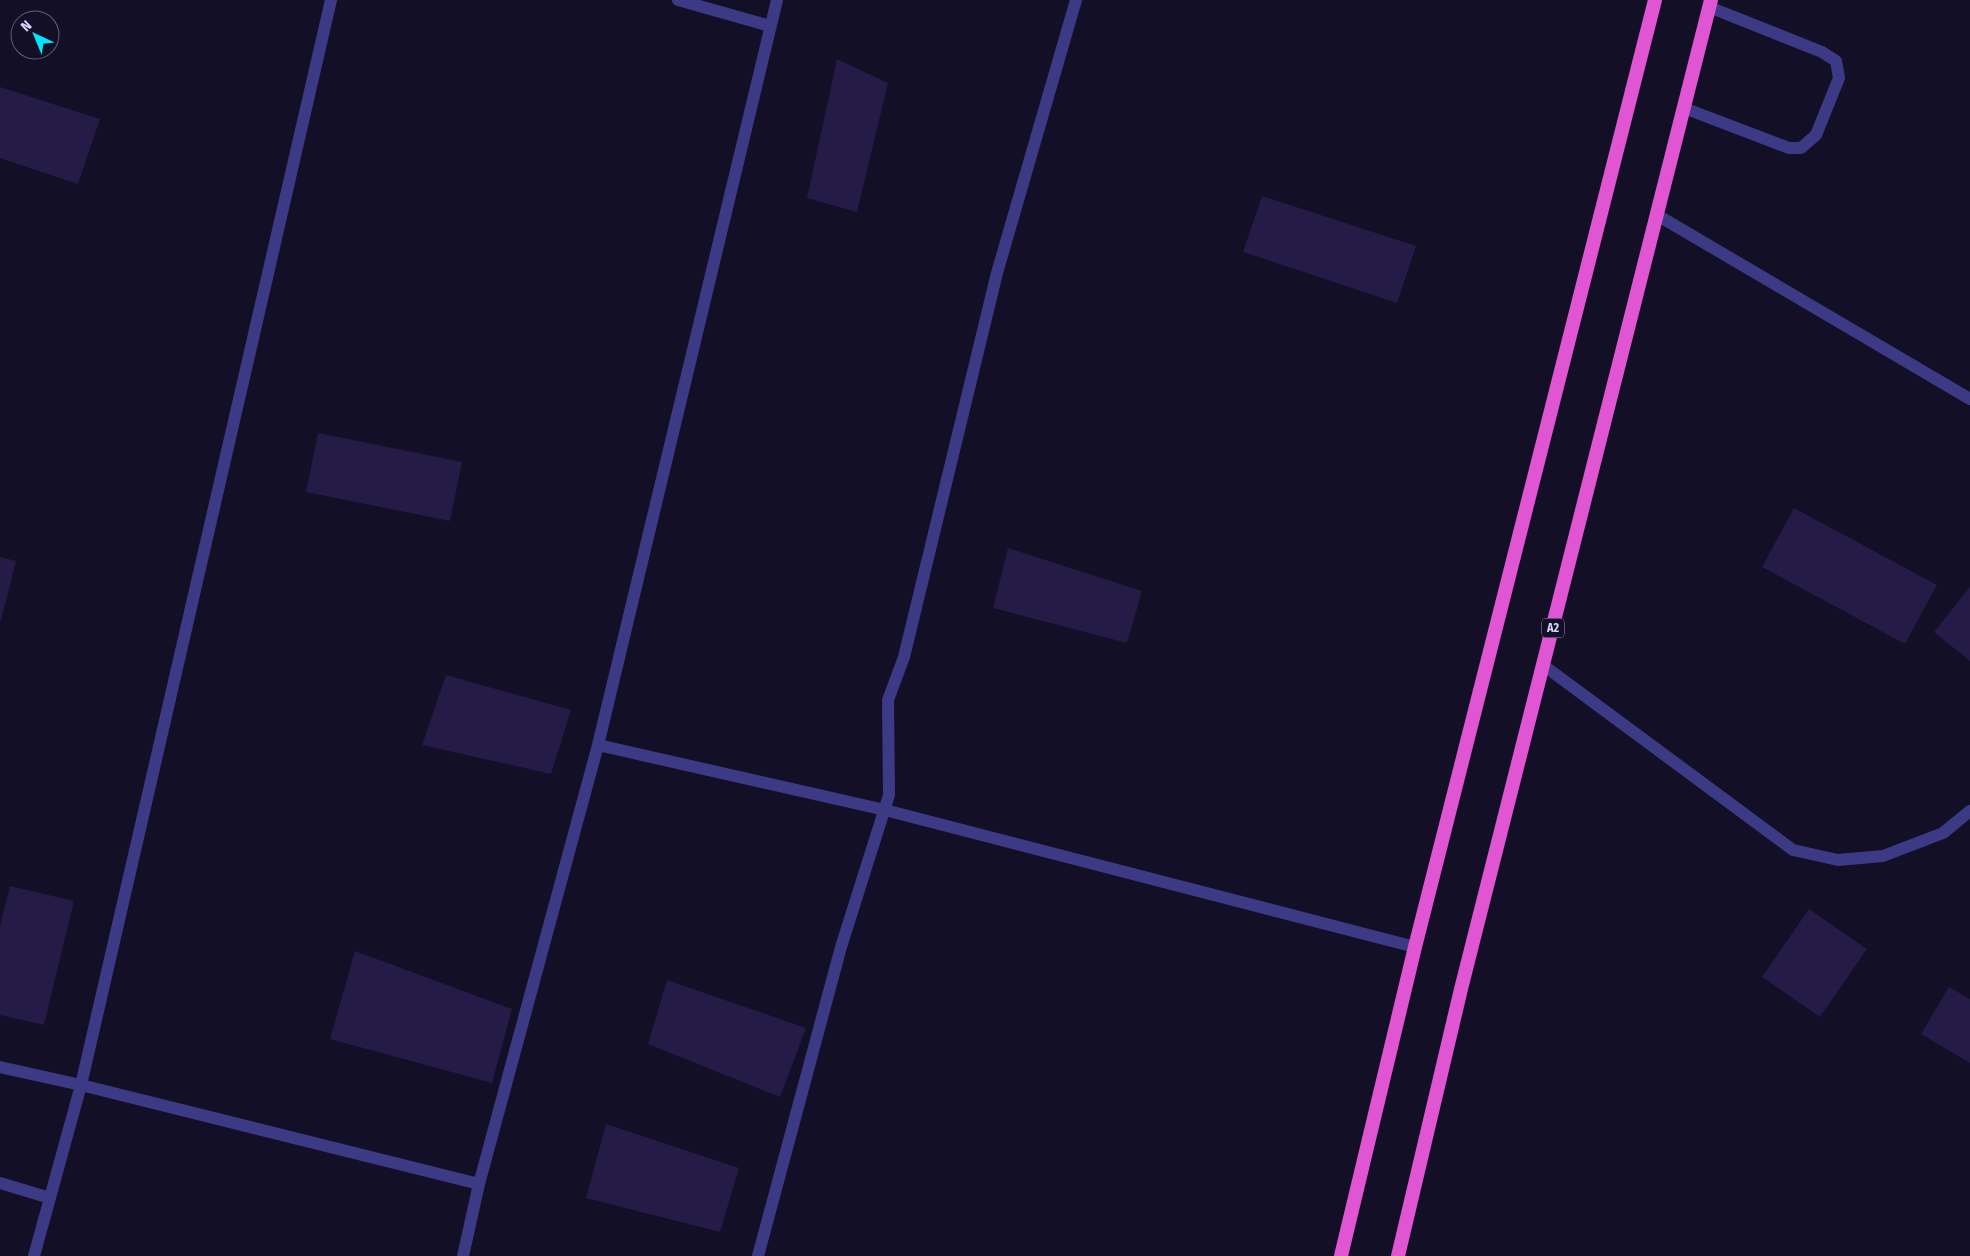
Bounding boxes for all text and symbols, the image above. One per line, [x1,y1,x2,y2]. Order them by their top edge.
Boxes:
north arrow [10,10,60,60]
text: N [17,17,35,35]
road number: A2 [1542,618,1564,638]

